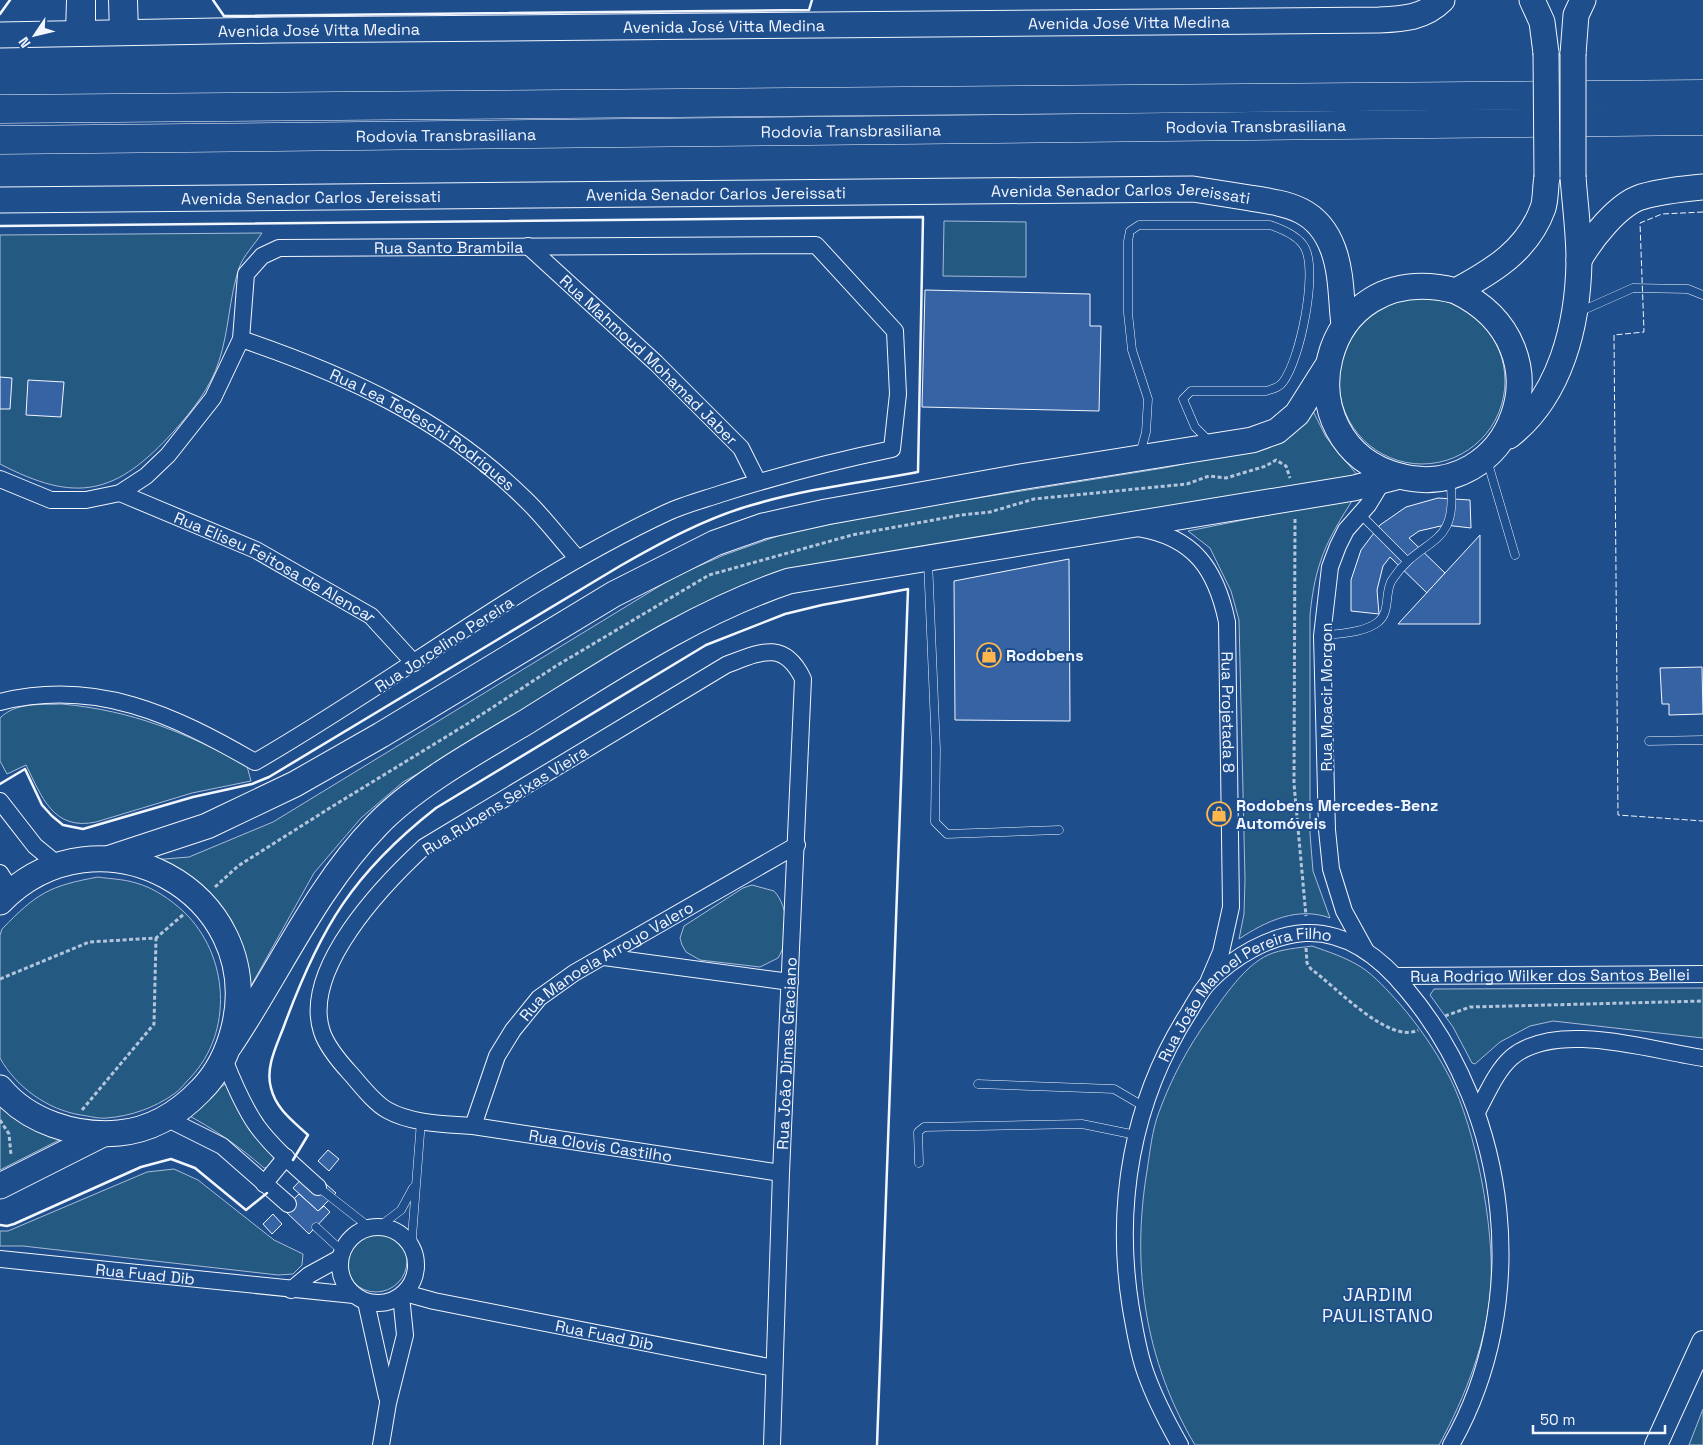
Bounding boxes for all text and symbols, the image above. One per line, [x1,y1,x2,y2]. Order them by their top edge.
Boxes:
north arrow [10,10,60,60]
street label: Avenida José Vitta Medina [1028,11,1230,34]
street label: Avenida José Vitta Medina [623,15,825,38]
street label: Avenida José Vitta Medina [218,19,420,42]
text: N [14,33,34,51]
street label: Rodovia Transbrasiliana [1166,115,1346,138]
street label: Rodovia Transbrasiliana [761,120,941,143]
street label: Rodovia Transbrasiliana [356,124,536,147]
street label: Avenida Senador Carlos Jereissati [991,179,1252,209]
street label: Avenida Senador Carlos Jereissati [586,182,846,206]
street label: Avenida Senador Carlos Jereissati [181,186,441,209]
street label: Rua Santo Brambila [374,237,524,258]
street label: Rua Mahmoud Mohamad Jaber [555,270,742,450]
street label: Rua Lea Tedeschi Rodrigues [327,364,519,495]
street label: Rua Eliseu Feitosa de Alencar [171,507,381,626]
street label: Rua Jorcelino Pereira [371,592,518,697]
street label: Rua Moacir Morgon [1316,623,1337,771]
shop icon: Rodobens [976,642,1002,668]
place label: Rodobens [1006,645,1084,666]
street label: Rua Projetada 8 [1216,651,1239,773]
street label: Rua Rubens Seixas Vieira [419,741,592,860]
place label: Rodobens Mercedes-Benz Automóveis [1236,795,1438,834]
shop icon: Rodobens Mercedes-Benz Automóveis [1206,801,1232,827]
street label: Rua Manoela Arroyo Valero [515,897,697,1025]
street label: Rua João Manoel Pereira Filho [1153,923,1334,1065]
street label: Rua João Dimas Graciano [772,956,802,1150]
street label: Rua Rodrigo Wilker dos Santos Bellei [1410,964,1690,987]
street label: Rua Clovis Castilho [527,1125,674,1167]
street label: Rua Fuad Dib [94,1259,196,1290]
district label: JARDIM PAULISTANO [1322,1283,1434,1327]
street label: Rua Fuad Dib [553,1315,656,1355]
scale bar [1533,1402,1666,1434]
text: 50 m [1540,1410,1575,1429]

